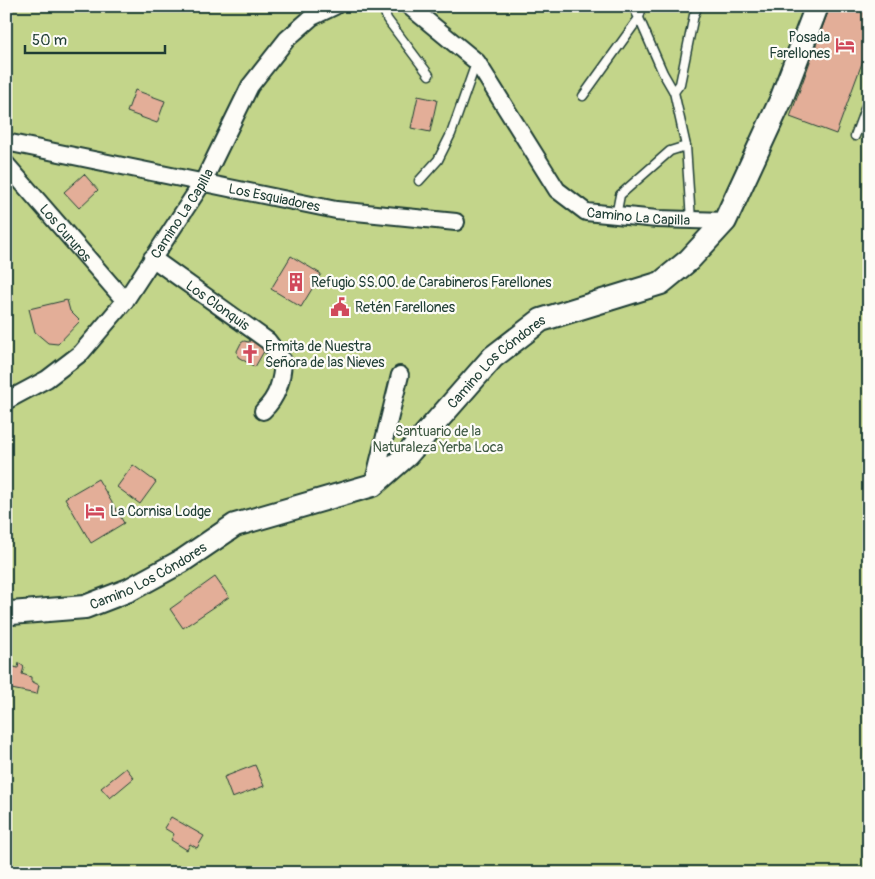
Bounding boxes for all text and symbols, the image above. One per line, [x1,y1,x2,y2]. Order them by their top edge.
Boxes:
scale bar [25,22,165,54]
place label: Posada Farellones [769,29,831,62]
text: 50 m [32,31,67,50]
hotel icon: Posada Farellones [834,34,856,56]
street label: Camino La Capilla [147,166,217,262]
street label: Los Esquiadores [227,180,322,215]
street label: Los Cururos [36,200,96,266]
street label: Camino La Capilla [586,204,690,228]
building icon: Refugio SS.OO. de Carabineros Farellones [285,271,307,293]
place label: Refugio SS.OO. de Carabineros Farellones [311,274,552,291]
street label: Los Clonquis [183,277,254,334]
public building icon: Retén Farellones [329,296,351,318]
place label: Retén Farellones [355,299,456,316]
street label: Camino Los Cóndores [443,311,548,412]
place label: Ermita de Nuestra Señora de las Nieves [265,338,385,371]
church icon: Ermita de Nuestra Señora de las Nieves [239,343,261,365]
park label: Santuario de la Naturaleza Yerba Loca [373,423,503,456]
hotel icon: La Cornisa Lodge [84,500,106,522]
place label: La Cornisa Lodge [110,503,211,520]
street label: Camino Los Cóndores [87,538,210,613]

